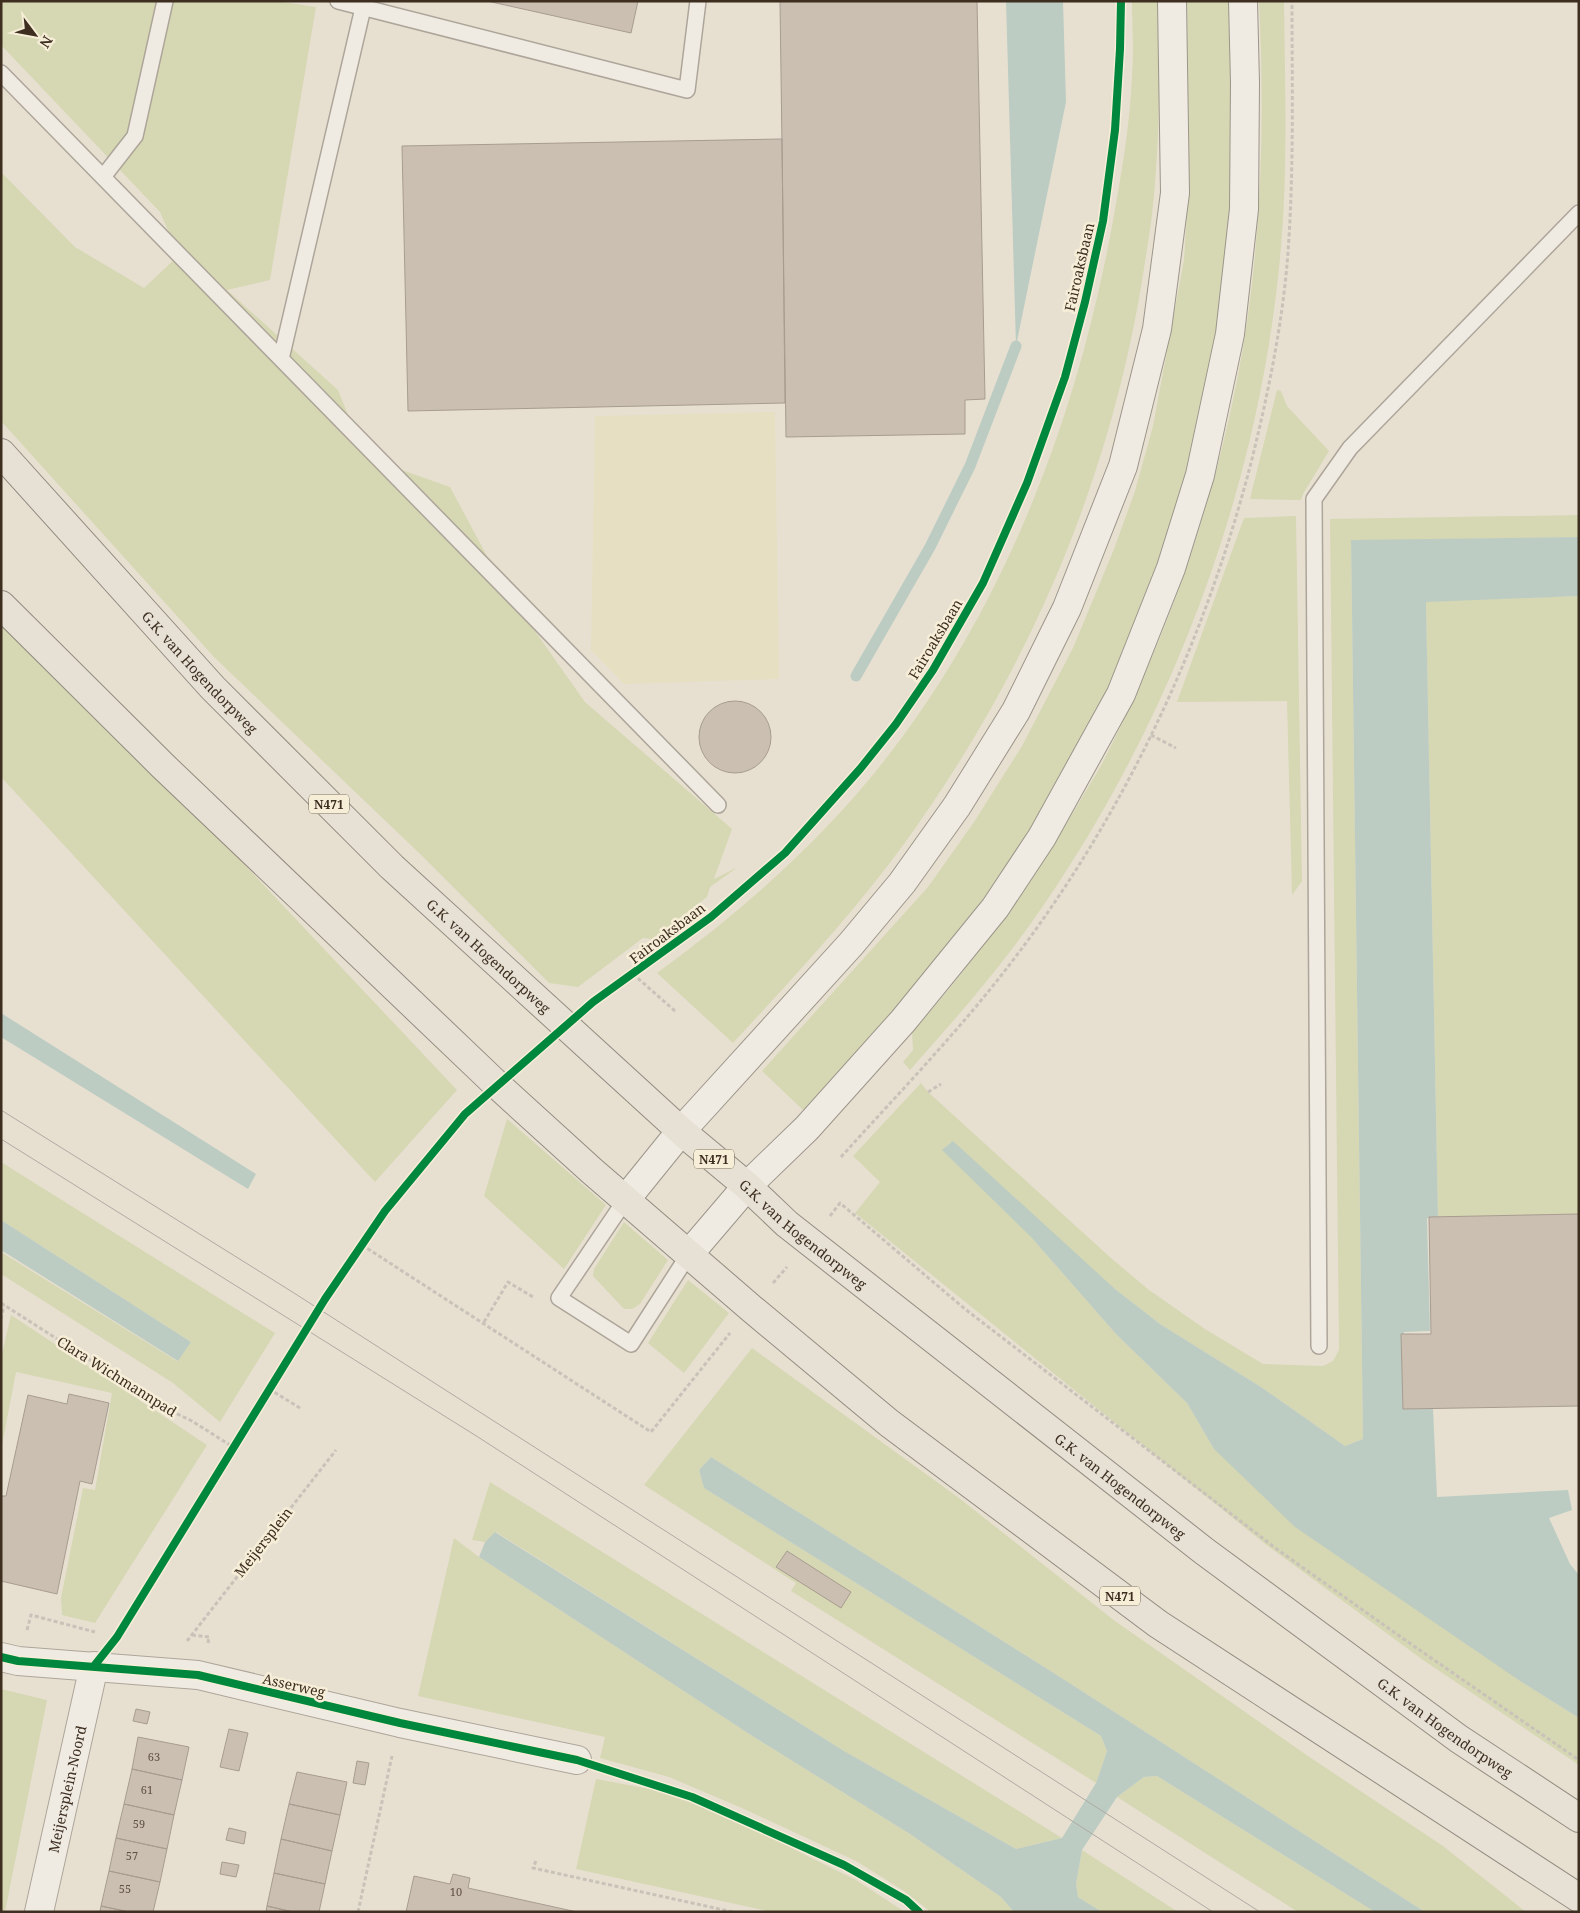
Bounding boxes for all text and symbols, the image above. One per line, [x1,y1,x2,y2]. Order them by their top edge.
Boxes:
north arrow [10,10,60,60]
text: N [35,32,57,52]
street label: Fairoaksbaan [1060,221,1098,313]
street label: Fairoaksbaan [904,595,966,683]
street label: G.K. van Hogendorpweg [138,606,263,738]
road number: N471 [309,794,349,814]
street label: G.K. van Hogendorpweg [423,894,555,1017]
street label: Fairoaksbaan [625,898,709,968]
road number: N471 [694,1150,734,1168]
street label: G.K. van Hogendorpweg [736,1174,872,1293]
street label: Clara Wichmannpad [54,1331,181,1421]
street label: G.K. van Hogendorpweg [1051,1428,1190,1543]
street label: Meijersplein [230,1503,296,1581]
road number: N471 [1100,1586,1140,1605]
street label: Asserweg [261,1669,328,1702]
street label: G.K. van Hogendorpweg [1374,1673,1517,1782]
street label: Meijersplein-Noord [43,1723,90,1855]
house number: 63 [148,1749,160,1764]
house number: 61 [141,1782,153,1797]
house number: 59 [133,1816,145,1831]
house number: 57 [126,1848,138,1863]
house number: 55 [119,1881,131,1896]
house number: 10 [450,1884,462,1899]

